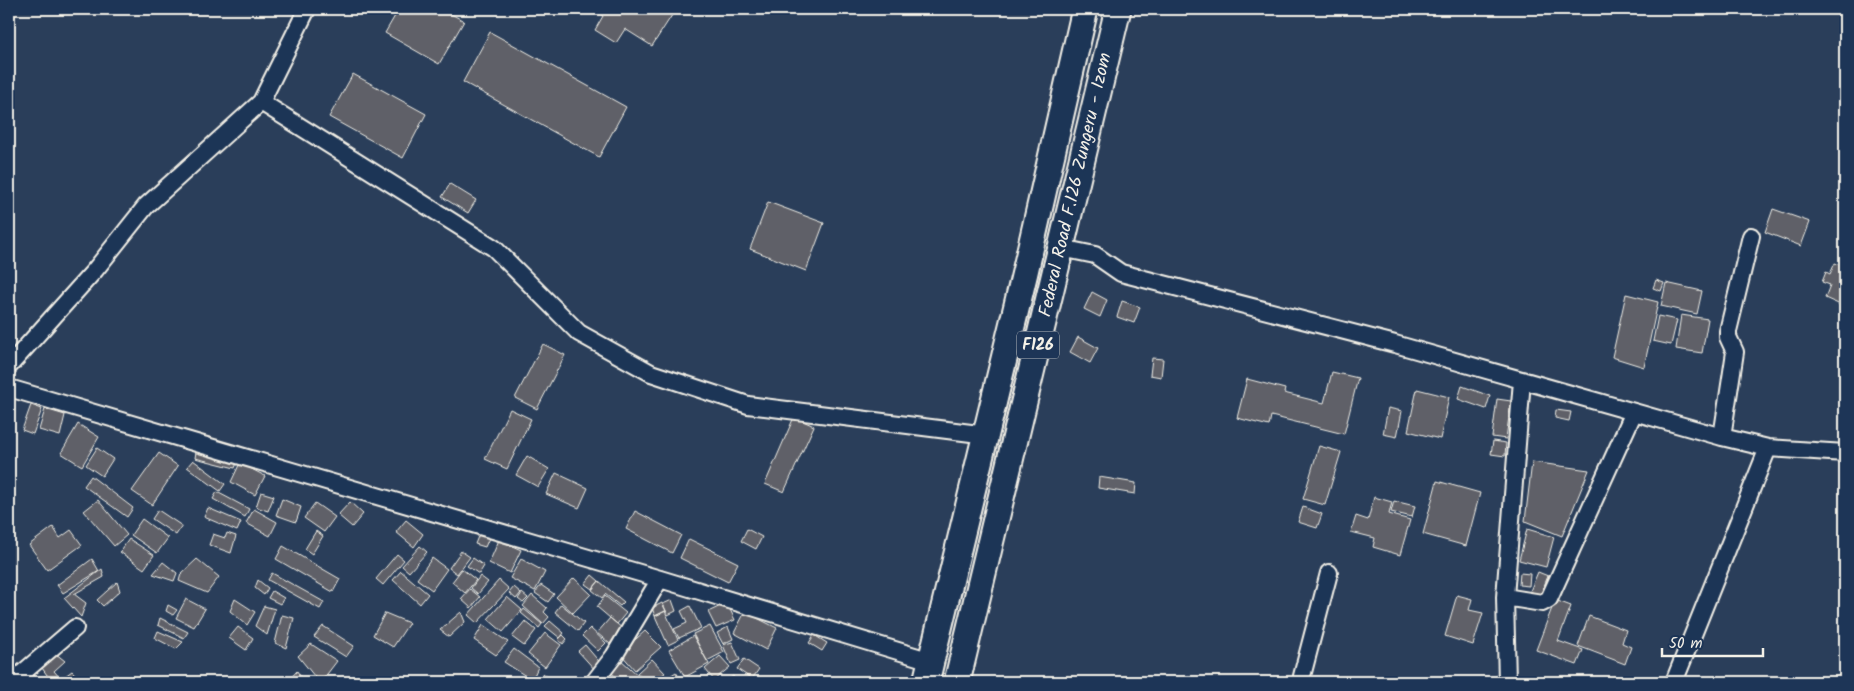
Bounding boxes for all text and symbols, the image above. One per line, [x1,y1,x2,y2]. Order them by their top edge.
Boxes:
street label: Federal Road F.126 Zungeru - Izom [1031,50,1121,320]
road number: F126 [1017,332,1059,358]
scale bar [1662,626,1763,658]
text: 50 m [1669,632,1703,656]

